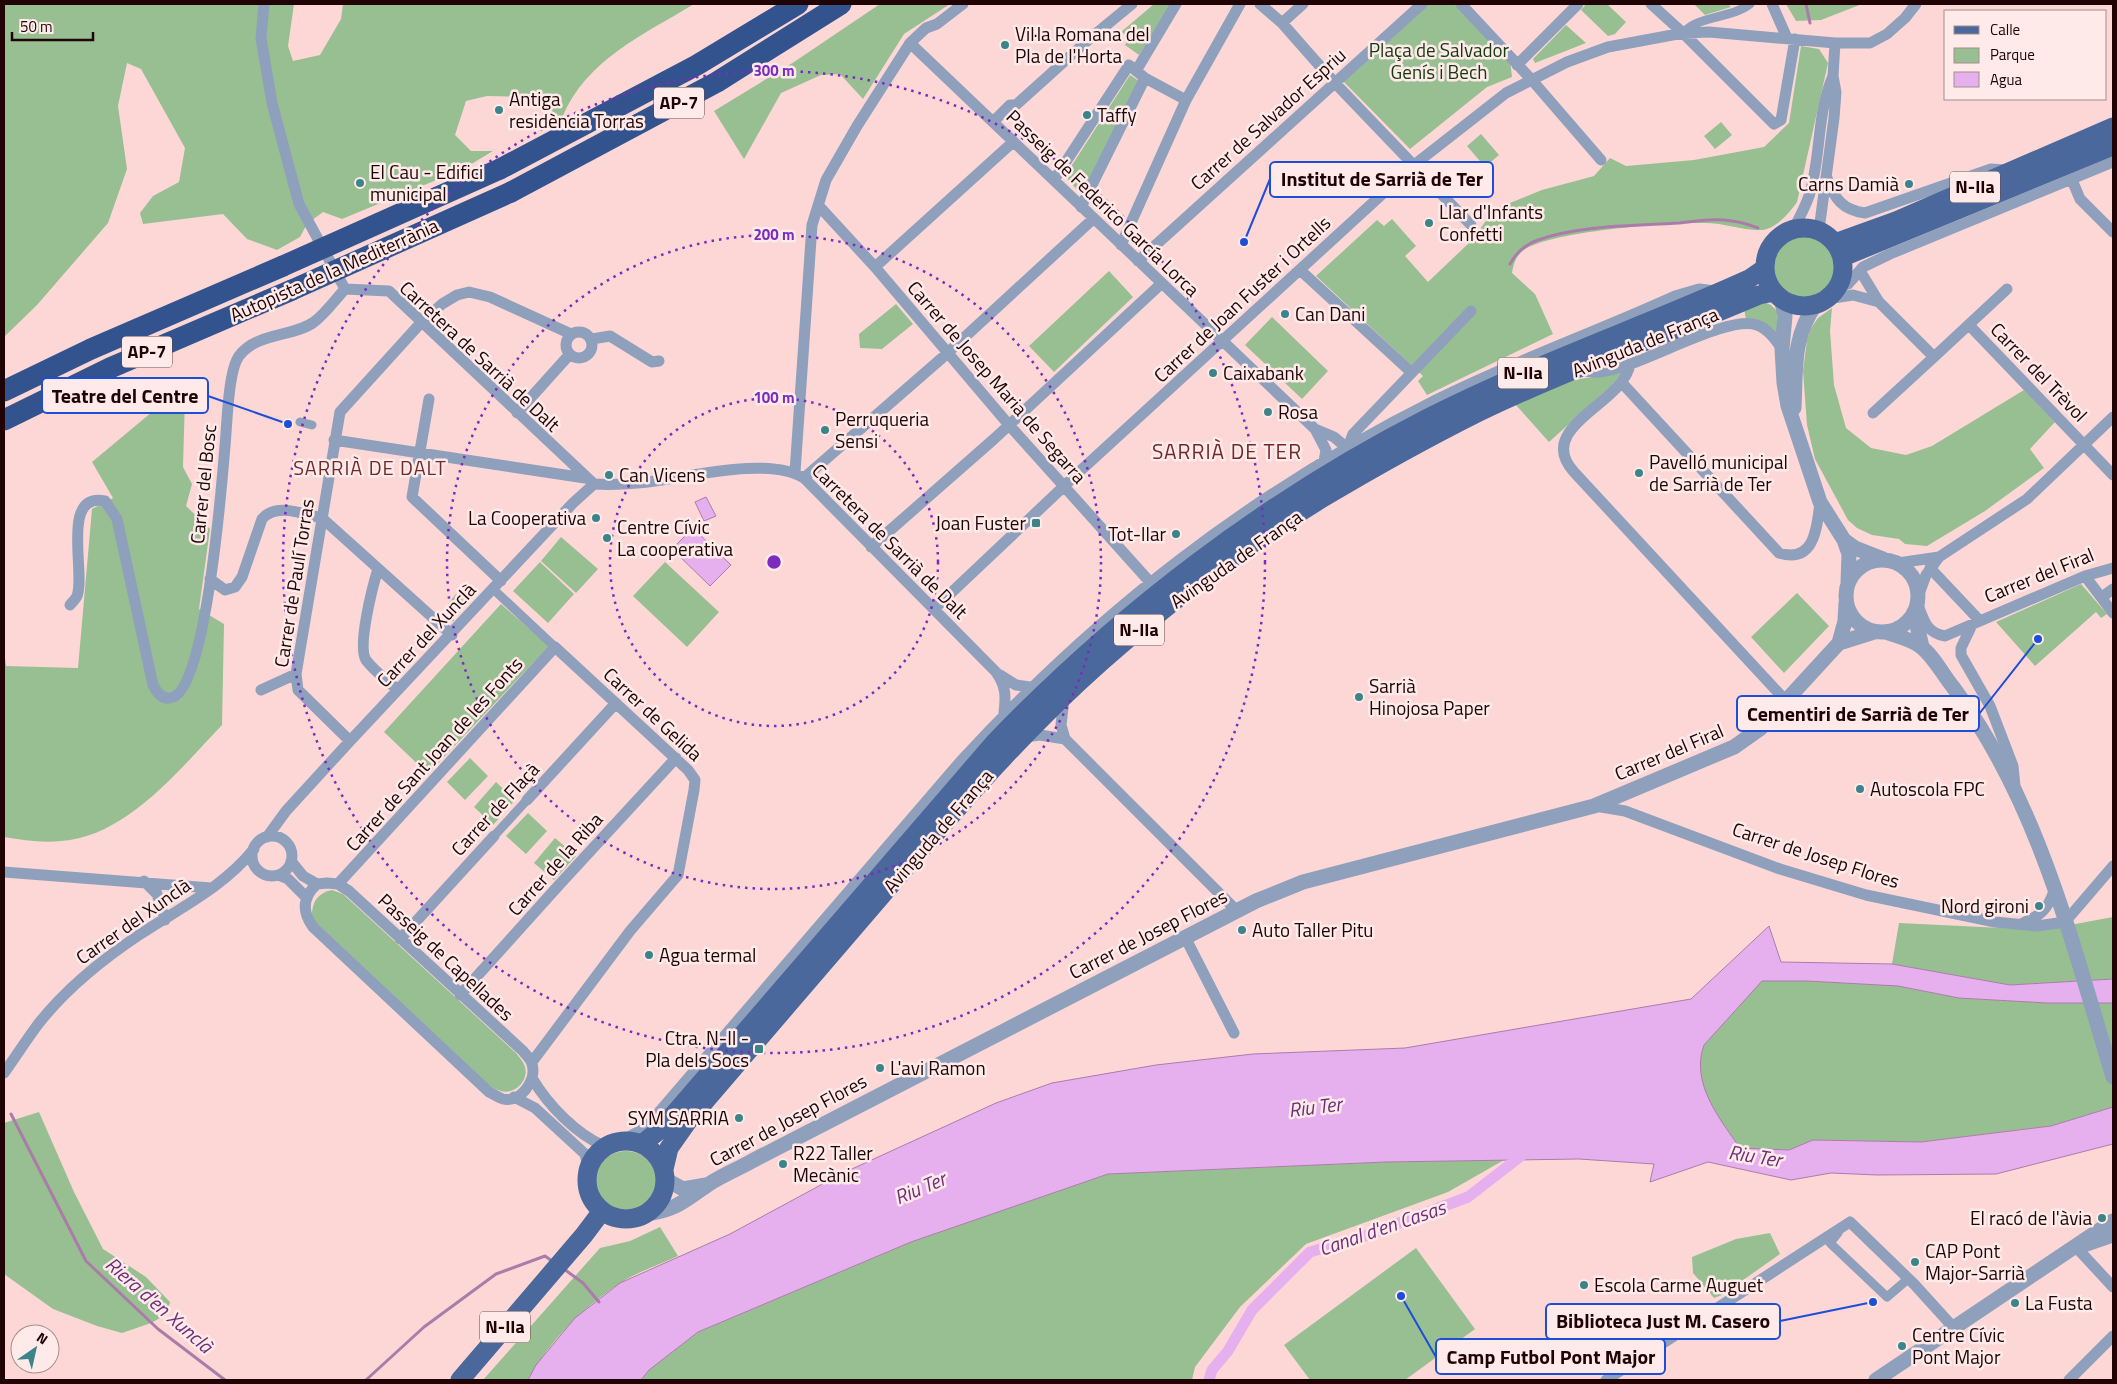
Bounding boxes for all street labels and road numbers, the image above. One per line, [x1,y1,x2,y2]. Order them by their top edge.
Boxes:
street label: Carrer de Salvador Espriu [1183,41,1352,197]
road number: AP-7 [654,88,704,119]
street label: Passeig de Federico García Lorca [1000,102,1207,303]
road number: N-IIa [1950,172,2000,202]
street label: Carrer de Joan Fuster i Ortells [1146,208,1337,389]
street label: Autopista de la Mediterrània [225,210,443,329]
street label: Carretera de Sarrià de Dalt [394,273,567,438]
street label: Carrer de Josep Maria de Segarra [901,274,1094,490]
street label: Avinguda de França [1567,299,1723,384]
street label: Carrer del Trèvol [1984,315,2095,428]
road number: AP-7 [122,337,172,368]
road number: N-IIa [1498,358,1548,388]
street label: Carrer del Bosc [182,423,223,545]
street label: Carretera de Sarrià de Dalt [806,456,975,625]
street label: Carrer de Paulí Torras [266,496,321,669]
street label: Avinguda de França [1164,502,1308,615]
street label: Carrer del Firal [1980,539,2098,610]
street label: Carrer del Xunclà [369,575,482,694]
road number: N-IIa [1114,614,1164,646]
street label: Carrer de Sant Joan de les Fonts [338,650,529,857]
street label: Carrer de Gelida [597,660,710,768]
street label: Carrer del Firal [1610,716,1728,788]
street label: Carrer de Flaçà [444,755,546,862]
street label: Avinguda de França [876,762,1000,899]
street label: Carrer de la Riba [500,805,609,922]
street label: Carrer de Josep Flores [1729,814,1904,895]
street label: Carrer del Xunclà [69,870,196,971]
street label: Carrer de Josep Flores [1064,881,1232,986]
street label: Passeig de Capellades [372,886,521,1027]
street label: Carrer de Josep Flores [704,1066,872,1173]
road number: N-IIa [480,1311,530,1342]

